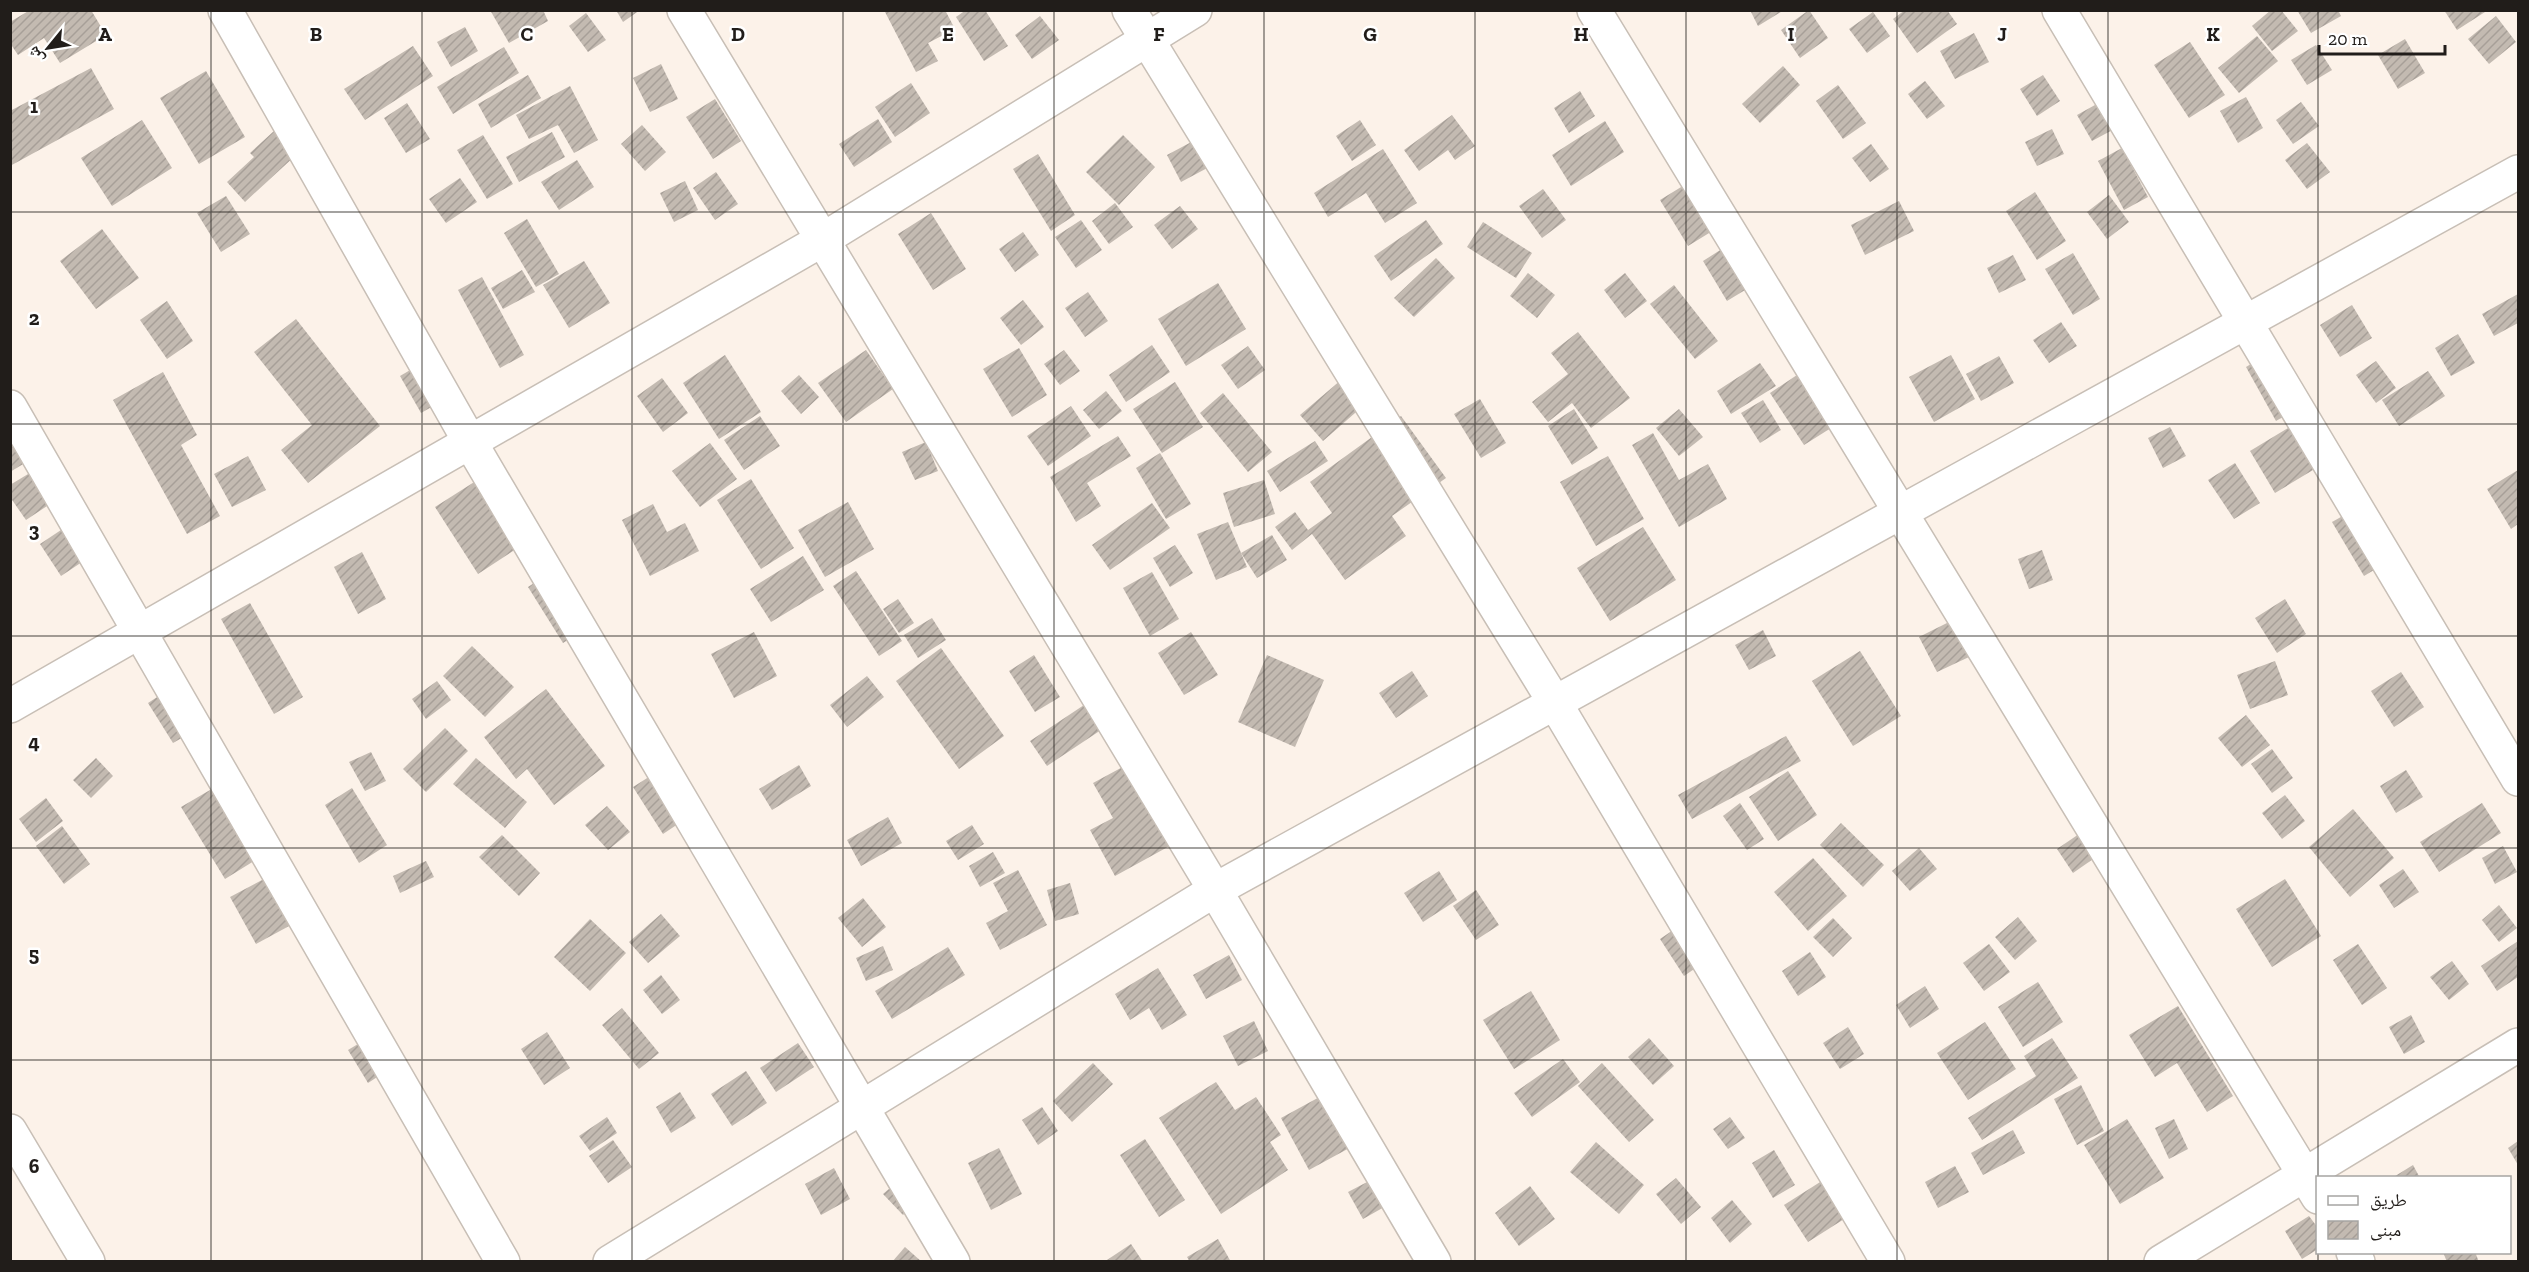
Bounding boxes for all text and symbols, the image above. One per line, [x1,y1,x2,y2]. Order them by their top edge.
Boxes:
north arrow [18,18,78,78]
scale bar [2319,18,2445,56]
text: A [98,22,112,46]
text: B [310,22,322,46]
text: C [521,22,534,46]
text: D [731,22,745,46]
text: E [942,22,954,46]
text: F [1153,22,1165,46]
text: G [1363,22,1377,46]
text: H [1573,22,1589,46]
text: I [1787,22,1795,46]
text: J [1997,22,2007,46]
text: K [2206,22,2220,46]
text: 20 m [2328,28,2368,50]
text: ش [23,43,48,67]
text: 1 [30,94,38,118]
text: 2 [29,306,40,330]
text: 3 [29,518,40,542]
text: 4 [28,730,40,754]
text: 5 [29,942,39,966]
text: 6 [29,1154,40,1178]
legend [2316,1176,2511,1254]
text: طريق [2370,1189,2407,1211]
text: مبنى [2370,1219,2401,1241]

